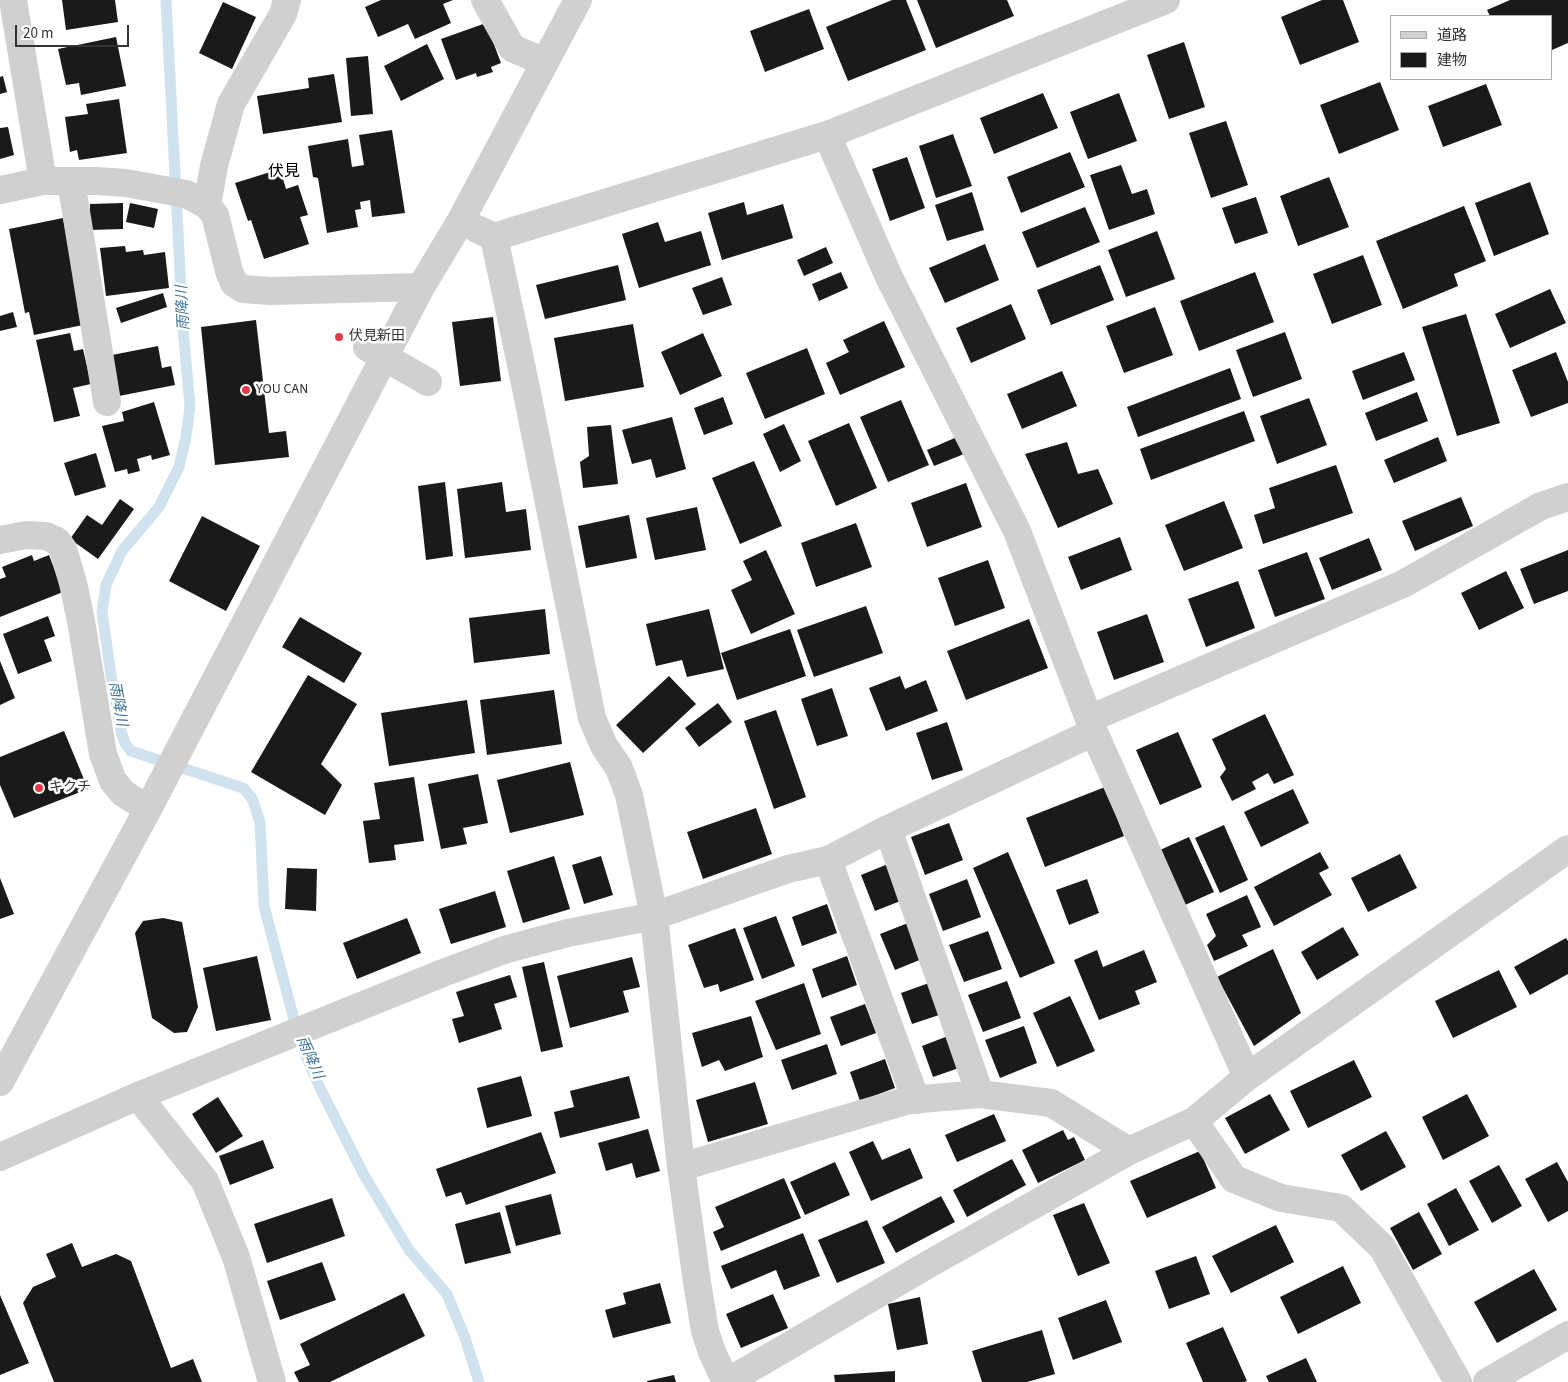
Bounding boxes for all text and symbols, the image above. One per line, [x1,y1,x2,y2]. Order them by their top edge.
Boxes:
scale bar [18,15,131,47]
legend [1390,15,1553,80]
text: 20 m [23,23,53,44]
text: 道路 [1437,25,1467,46]
text: 建物 [1437,50,1467,71]
district label: 伏見 [268,162,300,182]
water label: 雨降川 [174,285,194,331]
place label: 伏見新田 [349,329,405,345]
marker: 伏見新田 [333,331,345,343]
place label: YOU CAN [256,382,308,398]
marker: YOU CAN [240,384,252,396]
water label: 雨降川 [104,680,130,728]
place label: キクチ [49,780,91,796]
marker: キクチ [33,782,45,794]
water label: 雨降川 [292,1034,326,1082]

